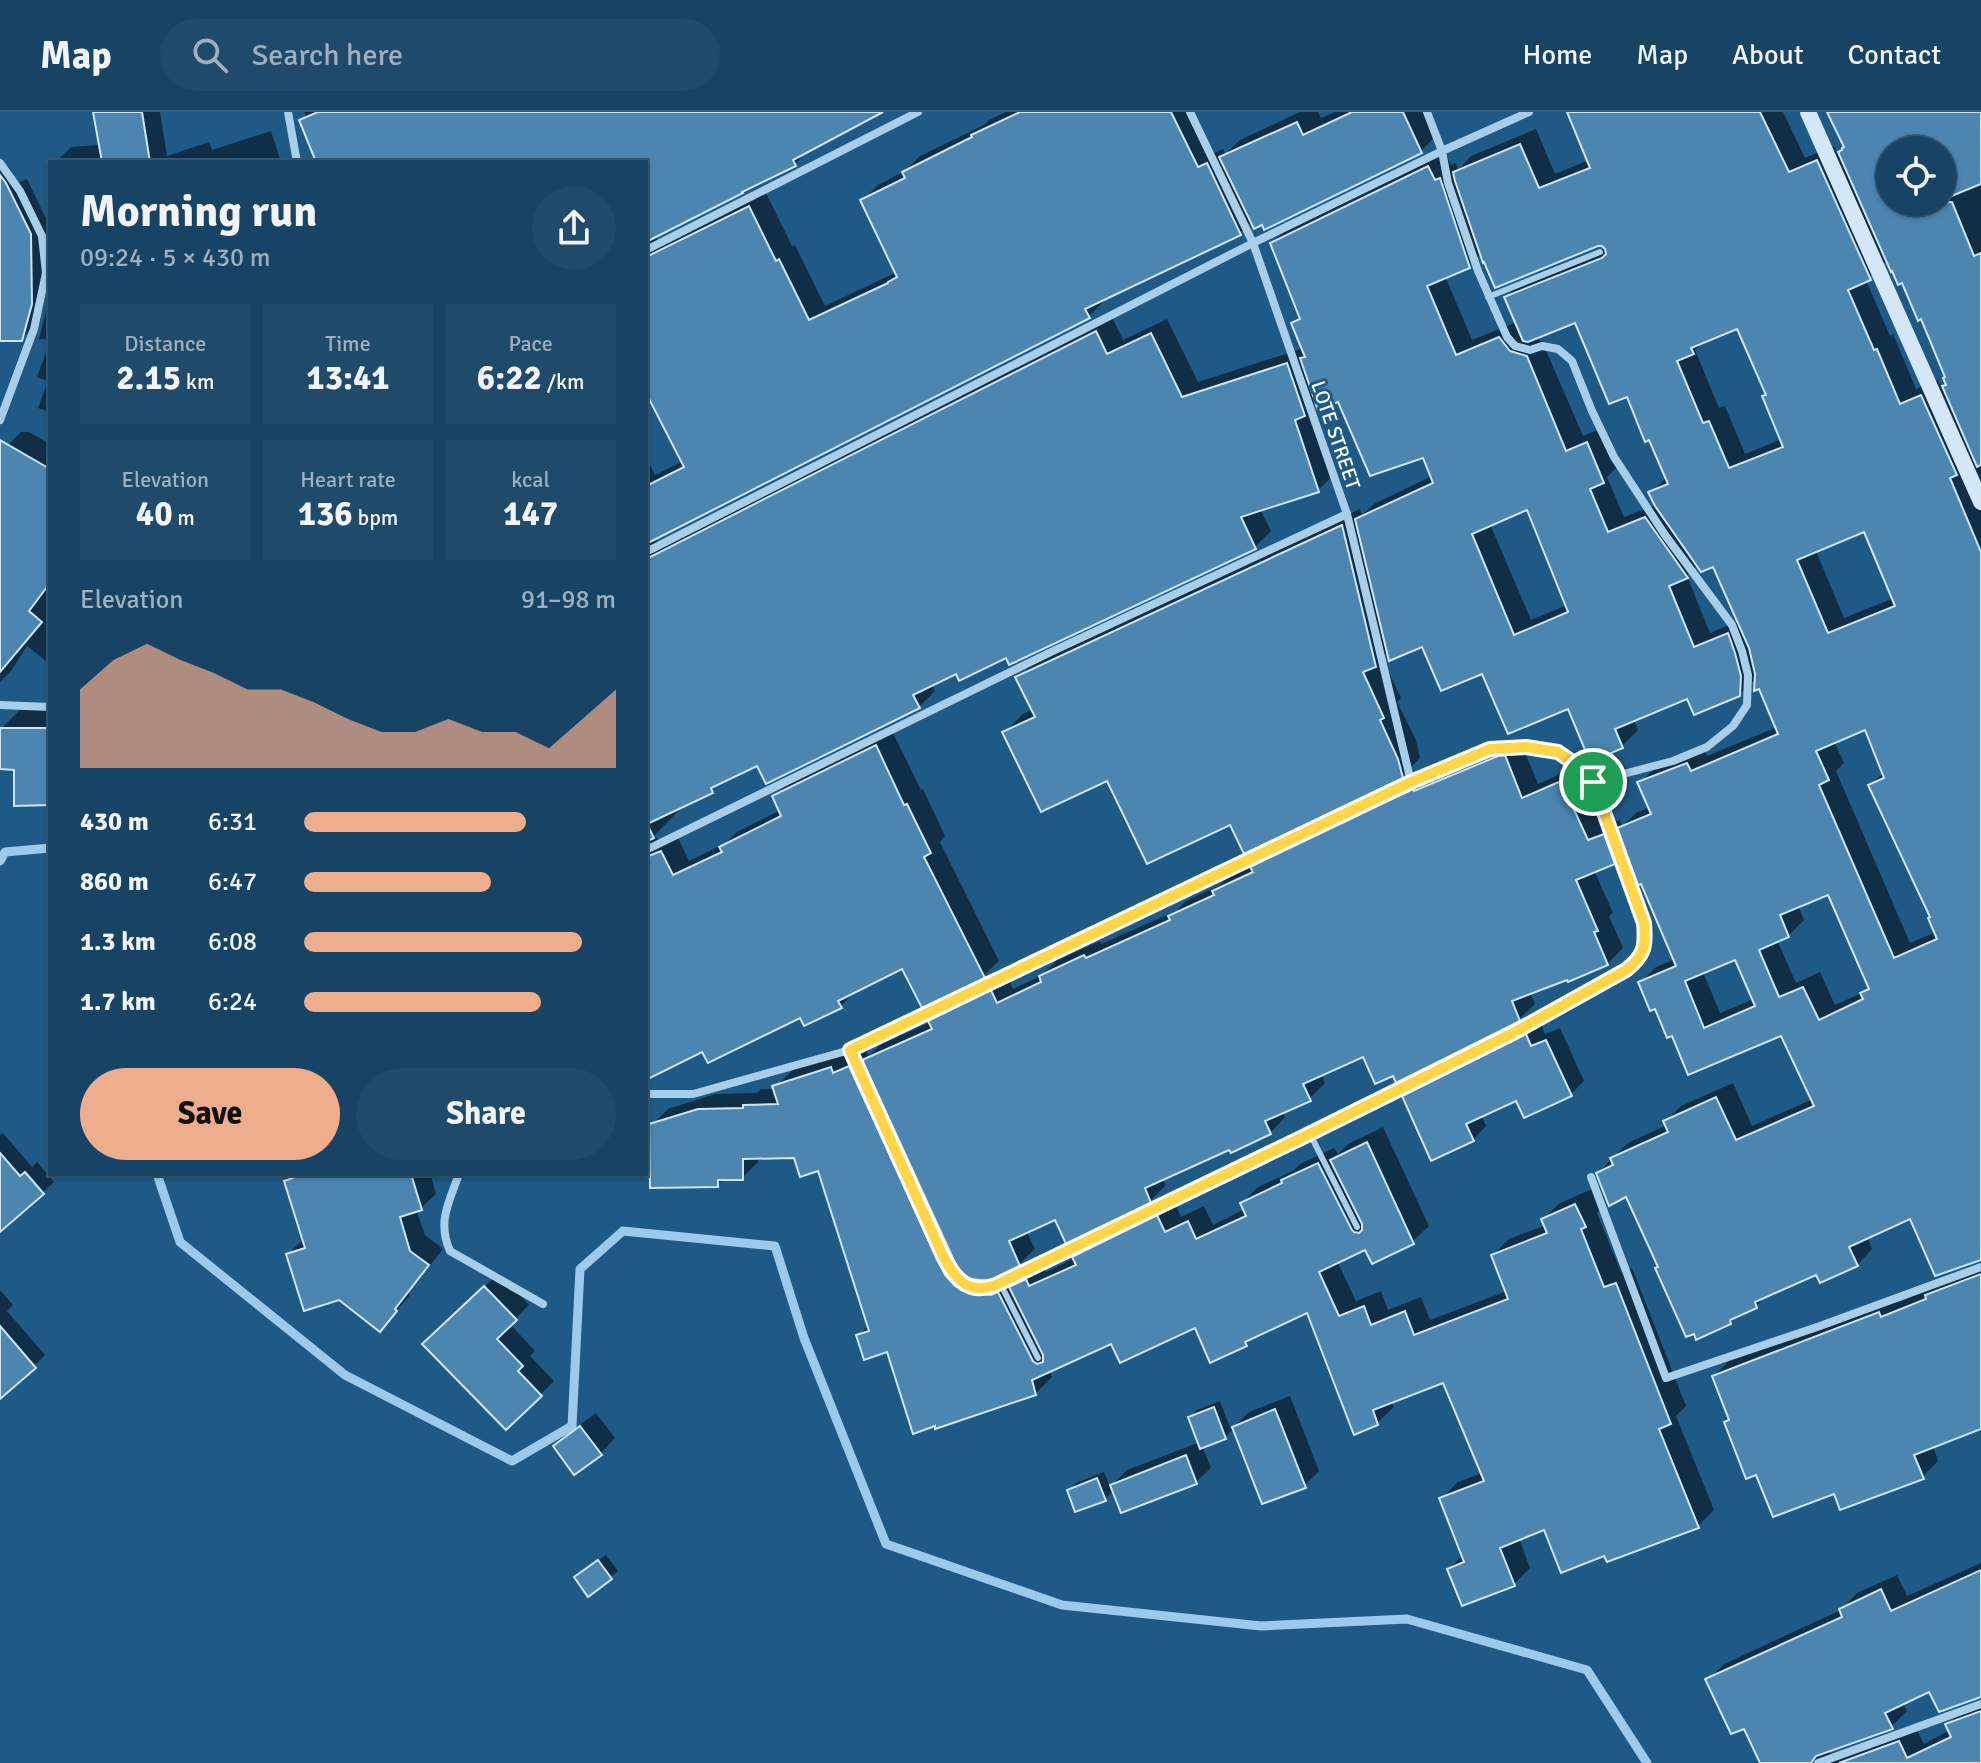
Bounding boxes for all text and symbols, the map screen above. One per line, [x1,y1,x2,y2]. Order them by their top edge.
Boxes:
search box [160,19,720,91]
text: Map [40,32,112,79]
icon: search [188,33,232,77]
text: Search here [252,37,403,74]
text: Home [1523,38,1592,72]
text: Map [1636,38,1688,72]
text: About [1732,38,1804,72]
text: Contact [1848,38,1941,72]
map controls [1876,136,1956,216]
button: locate [1876,136,1956,216]
text: Morning run [80,185,317,239]
button: share [532,186,616,270]
text: 09:24 · 5 × 430 m [80,242,271,274]
text: Distance [124,330,206,357]
text: Time [325,330,371,357]
text: Pace [509,330,553,357]
text: 2.15 [116,357,181,399]
text: 13:41 [306,357,390,399]
text: 6:22 [477,357,542,399]
text: km [181,368,214,395]
text: /km [542,368,585,395]
street label: LOTE STREET [1305,378,1366,493]
text: Elevation [122,466,209,493]
text: Heart rate [300,466,396,493]
text: kcal [511,466,550,493]
text: 40 [136,493,173,535]
text: 136 [298,493,353,535]
text: 147 [503,493,558,535]
text: m [173,504,195,531]
text: bpm [353,504,398,531]
text: Elevation [80,584,184,616]
text: 91–98 m [521,584,616,616]
pin [1559,748,1627,816]
icon: arrive [1571,760,1615,804]
text: 430 m [80,806,149,838]
text: 6:31 [208,806,257,838]
text: 860 m [80,866,149,898]
text: 6:47 [208,866,257,898]
text: 1.3 km [80,926,156,958]
text: 6:08 [208,926,257,958]
text: 1.7 km [80,986,156,1018]
text: 6:24 [208,986,257,1018]
button: Save [80,1068,340,1160]
button: Share [356,1068,616,1160]

